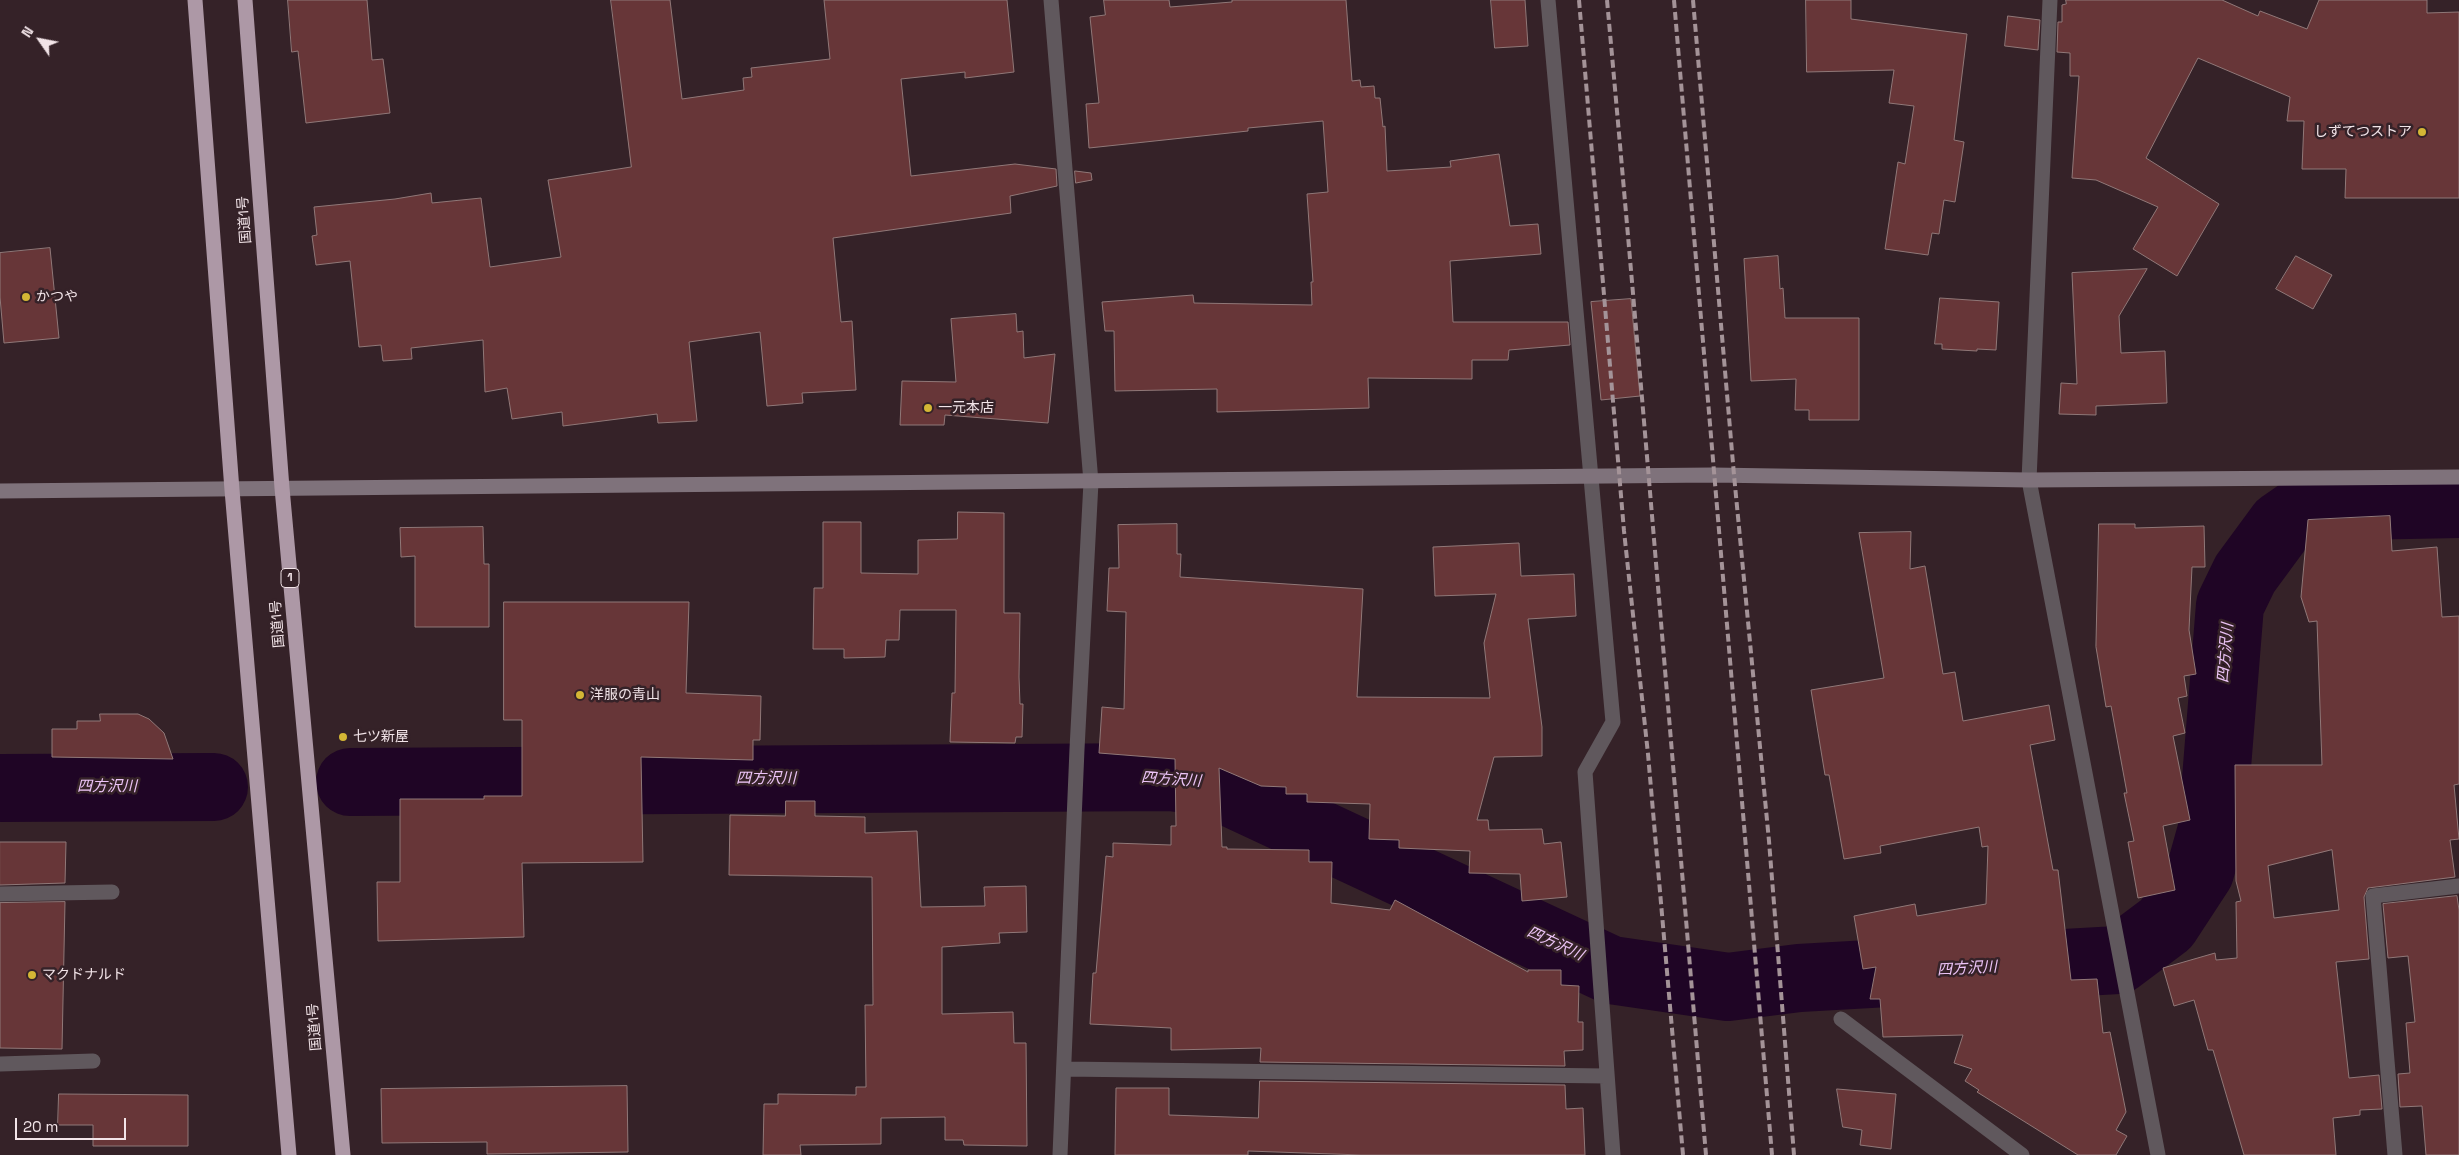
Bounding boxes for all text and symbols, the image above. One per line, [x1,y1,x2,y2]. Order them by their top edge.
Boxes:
north arrow [15,15,65,65]
text: N [17,23,38,41]
place label: しずてつストア [2314,124,2412,140]
marker: しずてつストア [2416,126,2428,138]
street label: 国道1号 [235,196,255,244]
place label: かつや [36,289,78,305]
marker: かつや [20,291,32,303]
place label: 一元本店 [938,400,994,416]
marker: 一元本店 [922,402,934,414]
road number: 1 [281,568,299,588]
street label: 国道1号 [268,599,288,649]
water label: 四方沢川 [2214,622,2238,684]
place label: 洋服の青山 [590,687,660,703]
marker: 洋服の青山 [574,689,586,701]
place label: 七ツ新屋 [353,729,409,745]
marker: 七ツ新屋 [337,731,349,743]
water label: 四方沢川 [1140,769,1202,791]
water label: 四方沢川 [736,770,796,788]
water label: 四方沢川 [77,778,137,796]
water label: 四方沢川 [1524,923,1586,965]
water label: 四方沢川 [1937,958,1997,980]
place label: マクドナルド [42,967,126,983]
marker: マクドナルド [26,969,38,981]
street label: 国道1号 [305,1002,325,1052]
scale bar [18,1108,129,1140]
text: 20 m [23,1117,58,1136]

